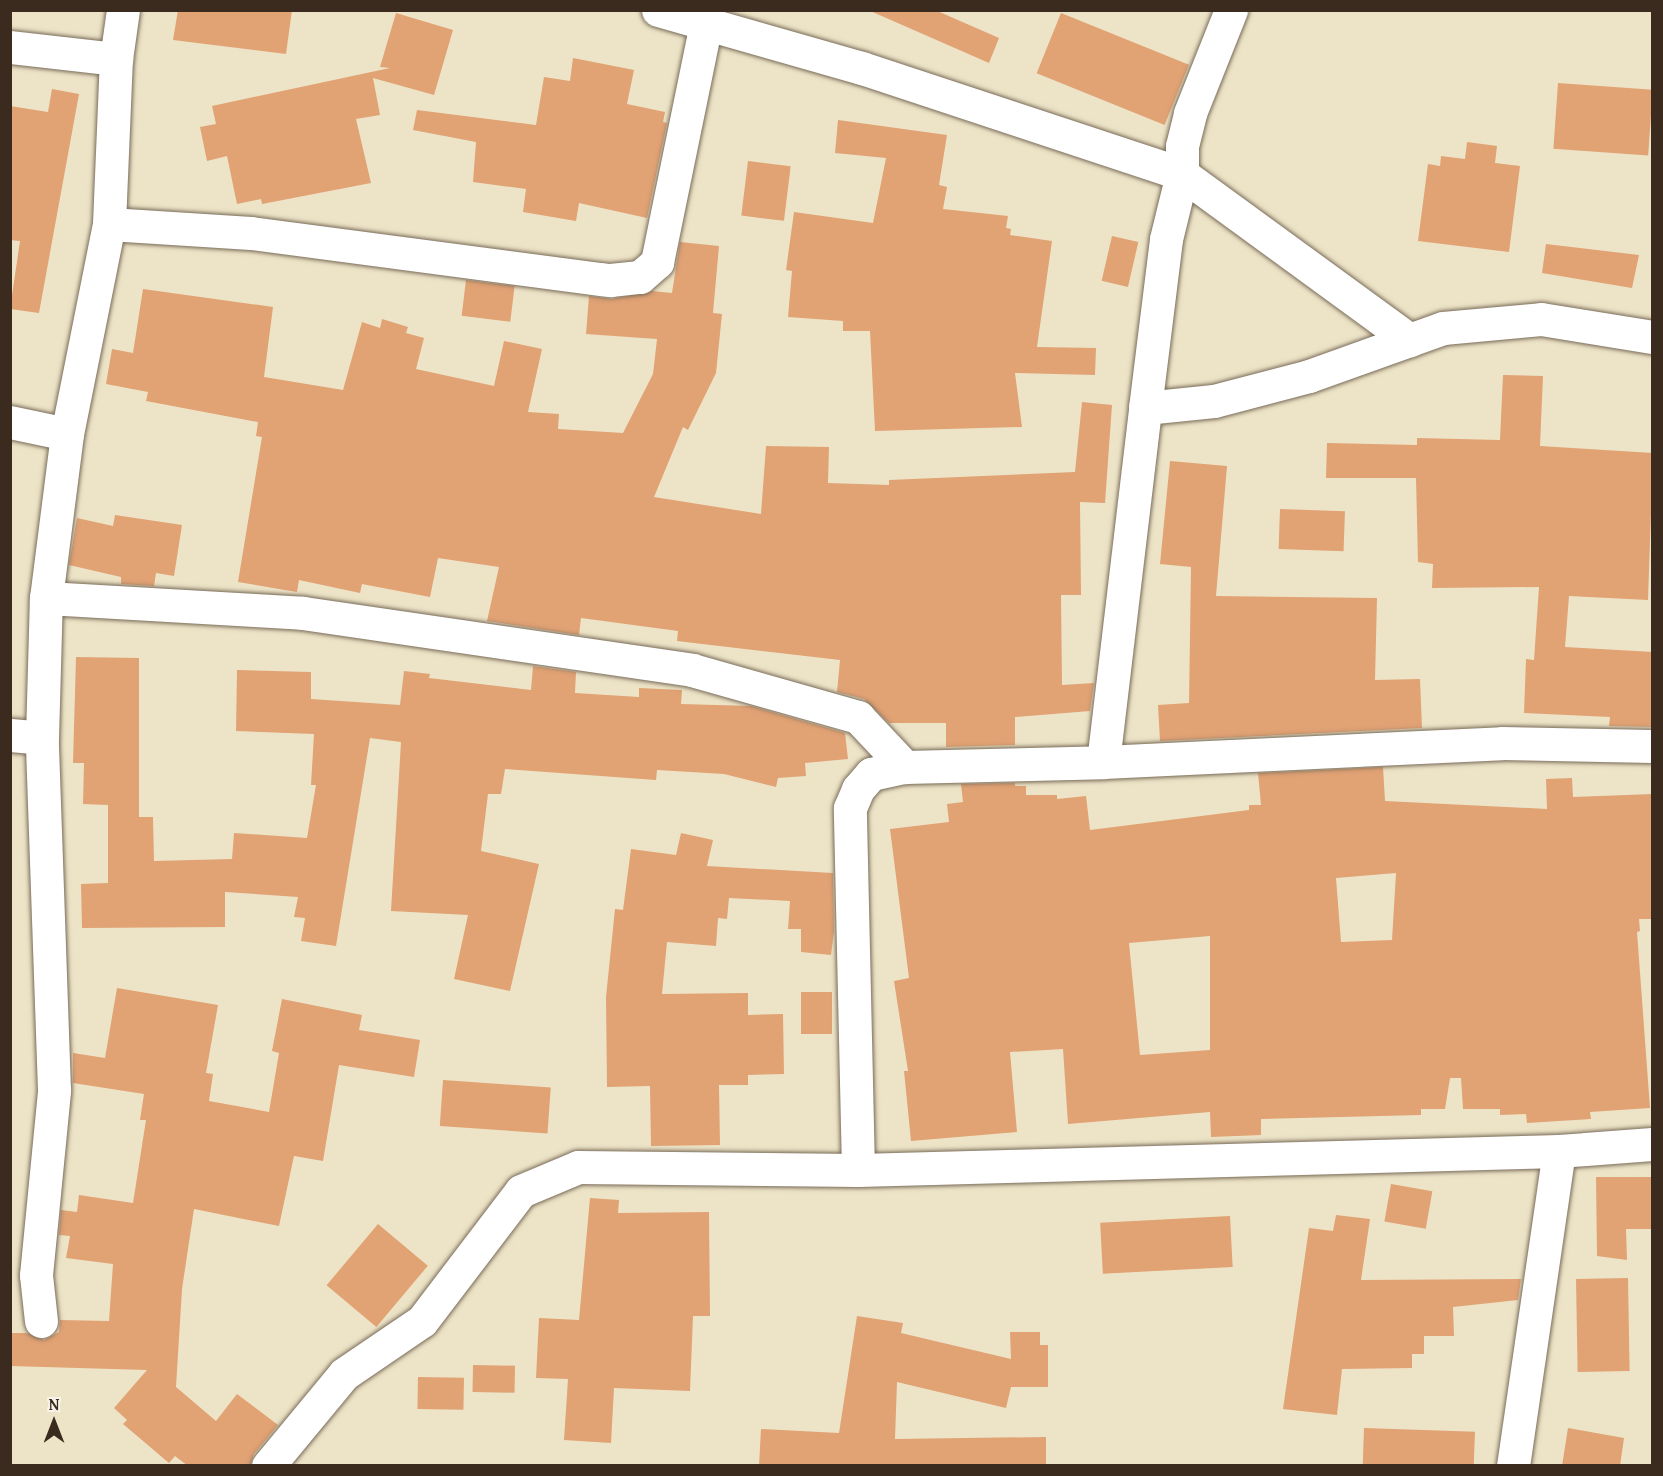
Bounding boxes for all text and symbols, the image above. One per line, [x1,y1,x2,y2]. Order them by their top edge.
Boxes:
north arrow [24,1392,84,1452]
text: N [49,1392,59,1416]

